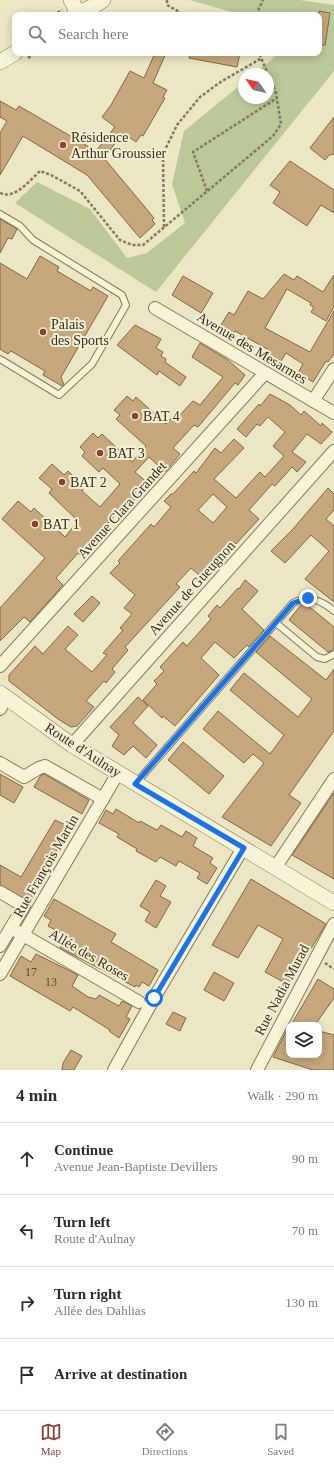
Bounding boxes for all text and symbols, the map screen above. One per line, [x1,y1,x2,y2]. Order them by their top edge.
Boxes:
search box [12,12,322,56]
icon: search [26,23,48,45]
text: Search here [58,26,128,42]
north arrow [238,68,274,104]
place label: Résidence Arthur Groussier [71,130,167,161]
marker: Résidence Arthur Groussier [58,140,68,150]
street label: Avenue des Mesarmes [194,309,310,387]
place label: Palais des Sports [51,317,109,348]
marker: Palais des Sports [38,327,48,337]
place label: BAT 4 [143,409,180,424]
marker: BAT 4 [130,411,140,421]
place label: BAT 3 [108,446,145,461]
marker: BAT 3 [95,448,105,458]
street label: Avenue Clara Grandet [75,458,169,561]
place label: BAT 2 [70,475,107,490]
marker: BAT 2 [57,477,67,487]
place label: BAT 1 [43,517,80,532]
marker: BAT 1 [30,519,40,529]
street label: Avenue de Gueugnon [146,538,238,638]
route end [299,589,317,607]
street label: Route d'Aulnay [42,720,124,780]
street label: Rue François Martin [11,812,81,920]
street label: Allée des Roses [47,926,131,984]
street label: Rue Nadia Murad [252,942,312,1038]
house number: 17 [25,965,37,979]
house number: 13 [45,975,57,989]
route start [145,989,163,1007]
map controls [286,1022,322,1058]
button: layers [286,1022,322,1058]
text: 4 min [16,1086,57,1105]
text: Walk · 290 m [247,1088,318,1103]
text: Continue [54,1142,113,1158]
icon: ahead [16,1148,38,1170]
text: 90 m [292,1151,318,1166]
text: Avenue Jean-Baptiste Devillers [54,1159,218,1174]
text: Turn left [54,1214,111,1230]
icon: left [16,1220,38,1242]
text: 70 m [292,1223,318,1238]
text: Route d'Aulnay [54,1231,135,1246]
text: Turn right [54,1286,121,1302]
icon: right [16,1292,38,1314]
text: 130 m [285,1295,318,1310]
text: Allée des Dahlias [54,1303,146,1318]
icon: arrive [16,1364,38,1386]
text: Arrive at destination [54,1366,187,1382]
tab: Map [40,1421,62,1457]
tab: Directions [142,1421,187,1457]
tab: Saved [267,1421,294,1457]

